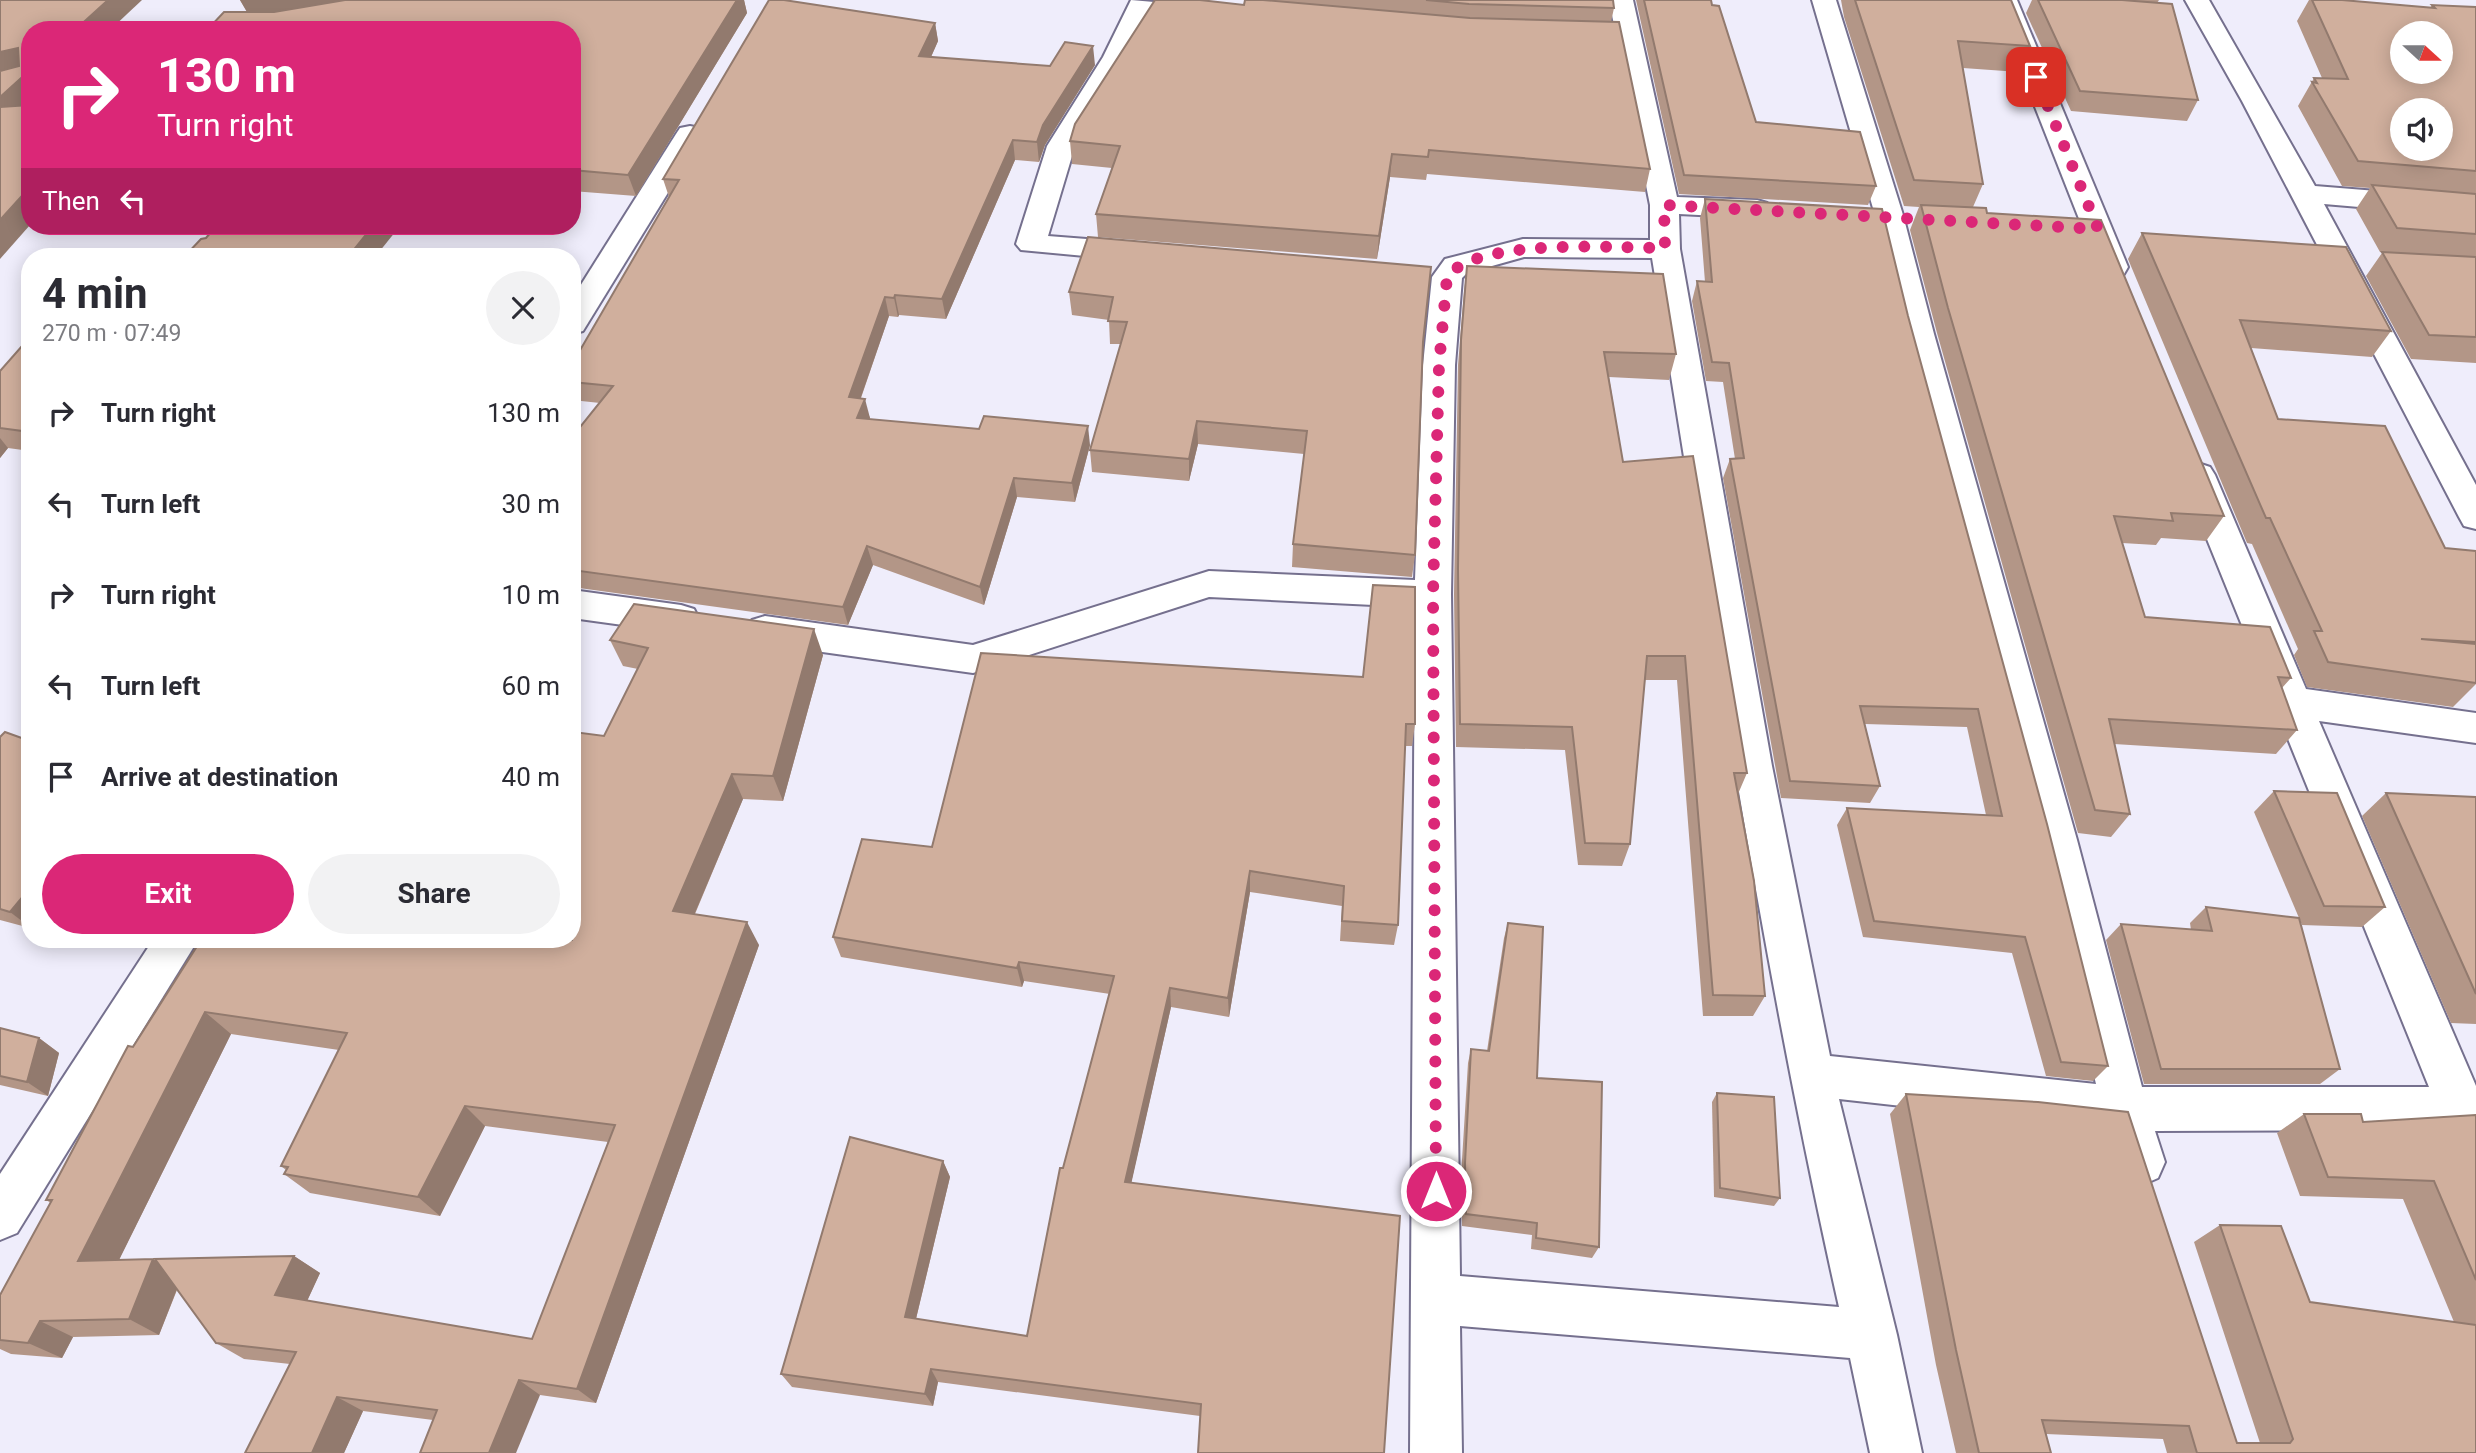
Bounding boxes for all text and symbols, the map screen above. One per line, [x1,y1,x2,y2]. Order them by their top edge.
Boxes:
north arrow [2390,21,2454,84]
map controls [2390,21,2453,161]
text: 130 m [157,47,296,104]
pin [2006,47,2066,107]
icon: right [42,49,133,140]
icon: arrive [2017,58,2055,96]
button: sound [2390,98,2453,161]
text: Turn right [157,106,293,144]
icon: left [114,182,152,220]
text: Then [42,186,100,216]
text: 4 min [42,269,148,318]
button: close [486,271,560,345]
text: 270 m · 07:49 [42,320,181,347]
icon: right [42,394,80,432]
text: Turn right [101,398,216,428]
text: 130 m [487,398,560,428]
icon: left [42,485,80,523]
text: Turn left [101,489,200,519]
text: 30 m [502,489,560,519]
icon: right [42,576,80,614]
text: Turn right [101,580,216,610]
text: 10 m [502,580,560,610]
icon: left [42,667,80,705]
text: Turn left [101,671,200,701]
text: 60 m [502,671,560,701]
icon: arrive [42,758,80,796]
text: Arrive at destination [101,762,338,792]
text: 40 m [502,762,560,792]
button: Exit [42,854,294,934]
button: Share [308,854,560,934]
position arrow [1399,1154,1473,1228]

